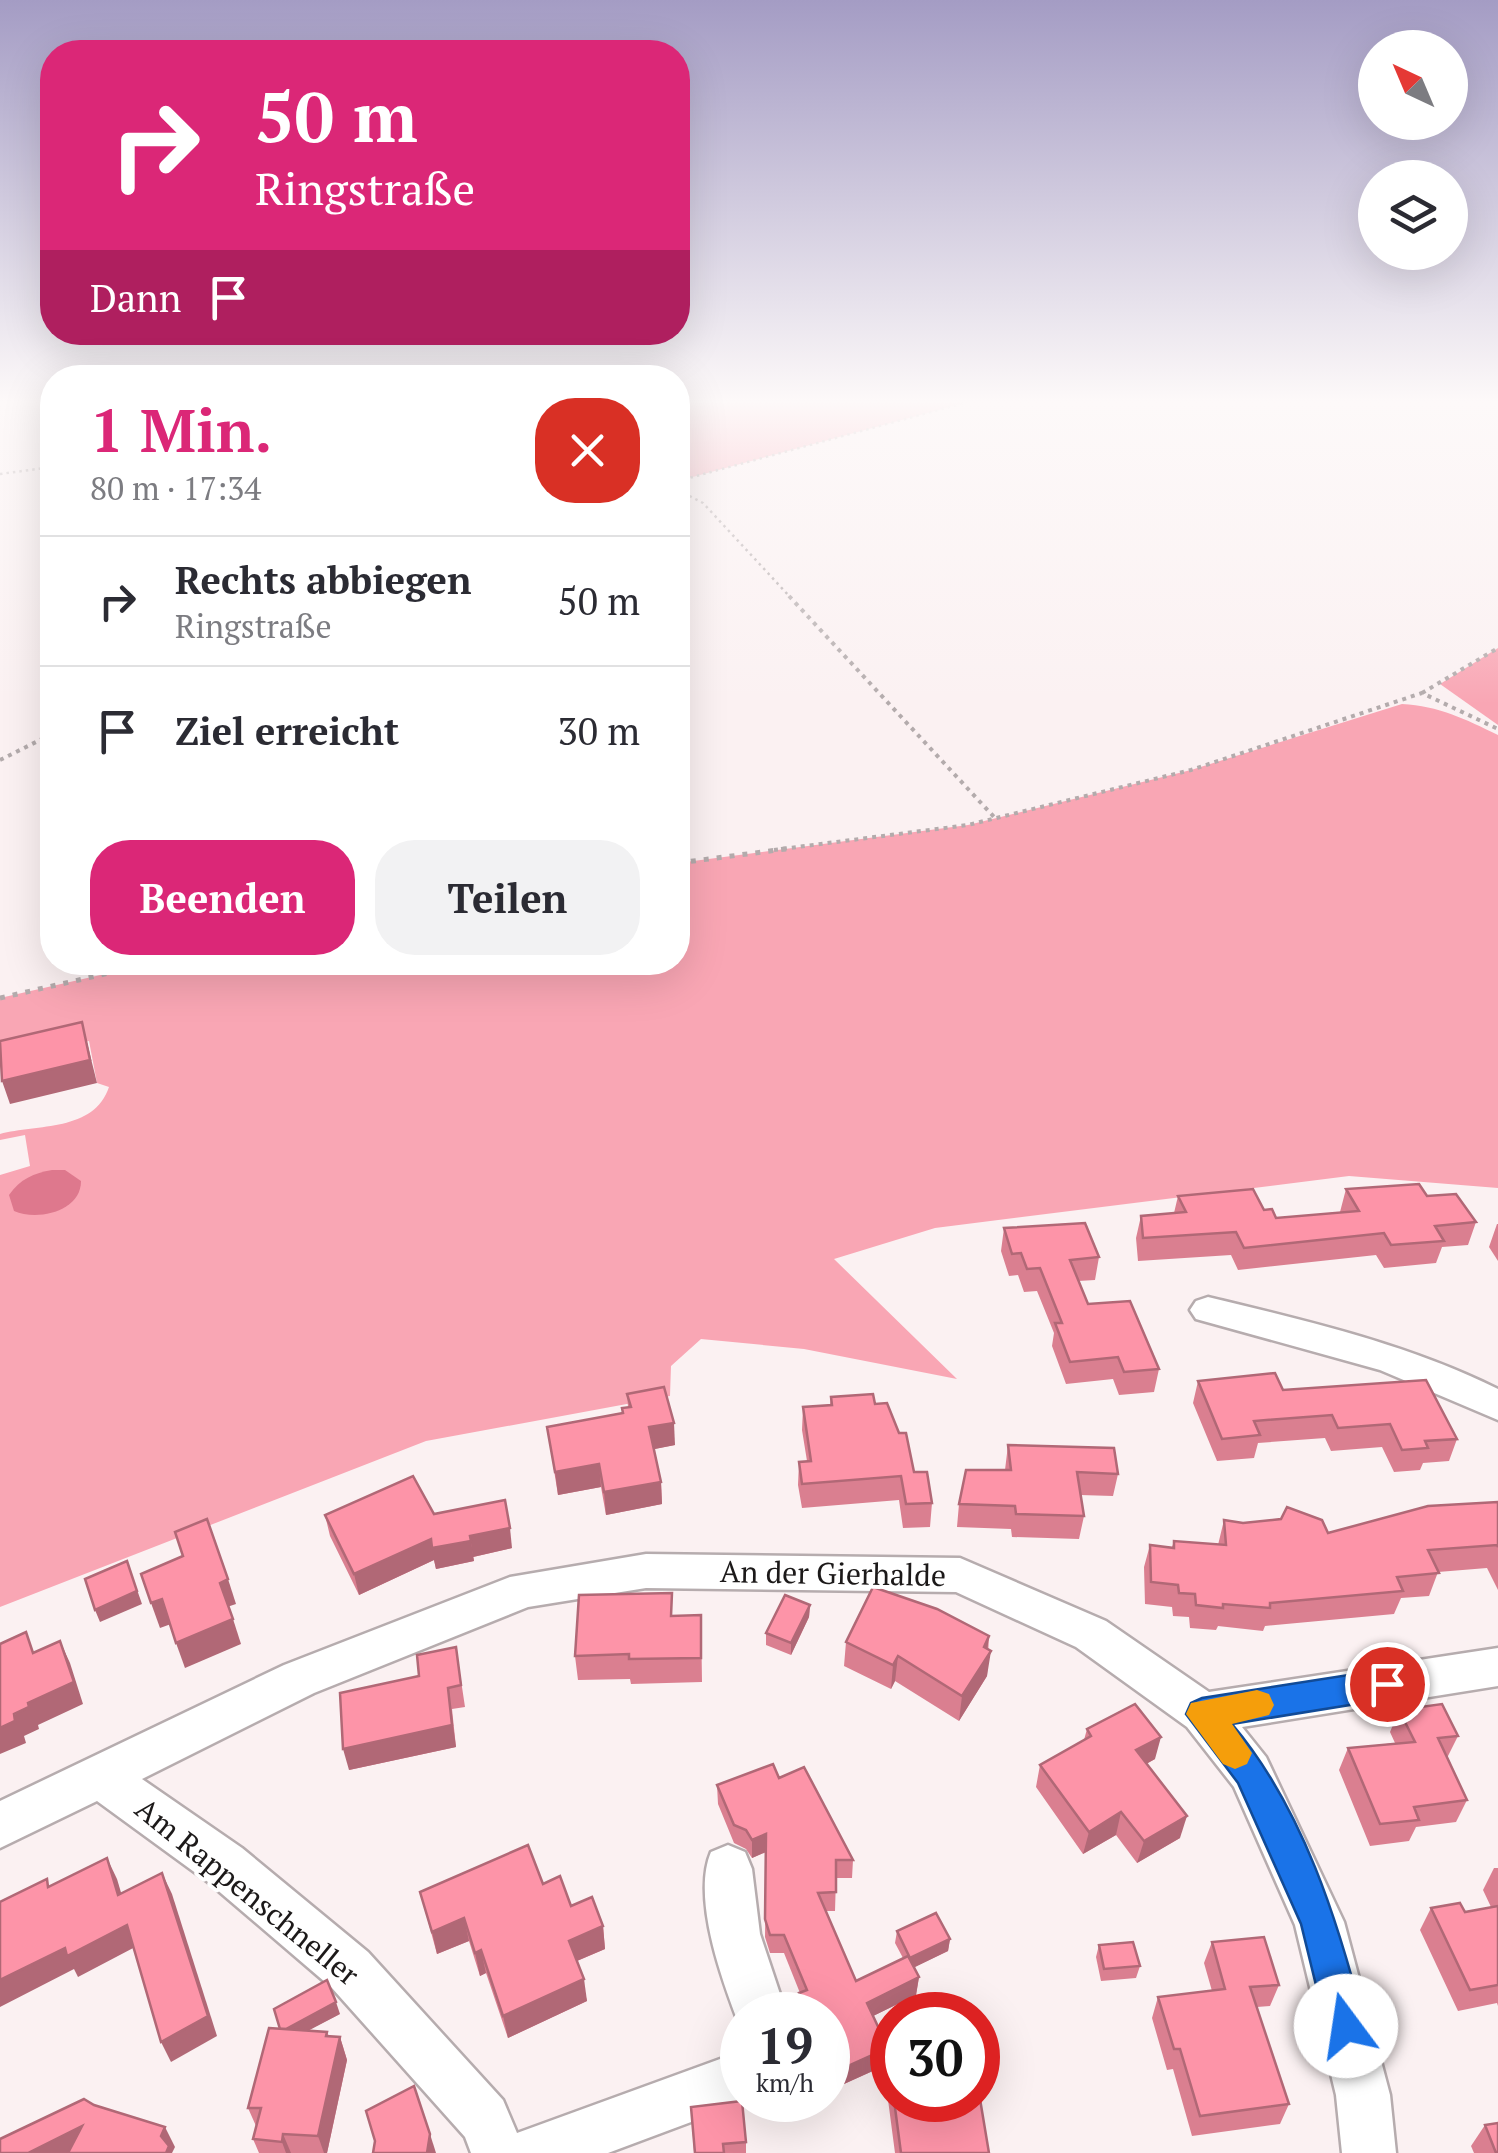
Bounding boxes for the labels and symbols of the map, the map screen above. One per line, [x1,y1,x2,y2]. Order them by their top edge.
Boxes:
north arrow [1358,30,1468,140]
street label: An der Gierhalde [720,1551,946,1595]
pin [1345,1642,1430,1727]
street label: Am Rappenschneller [127,1789,368,1994]
position arrow [1294,1974,1398,2078]
speed limit sign: 30 [870,1992,1000,2122]

